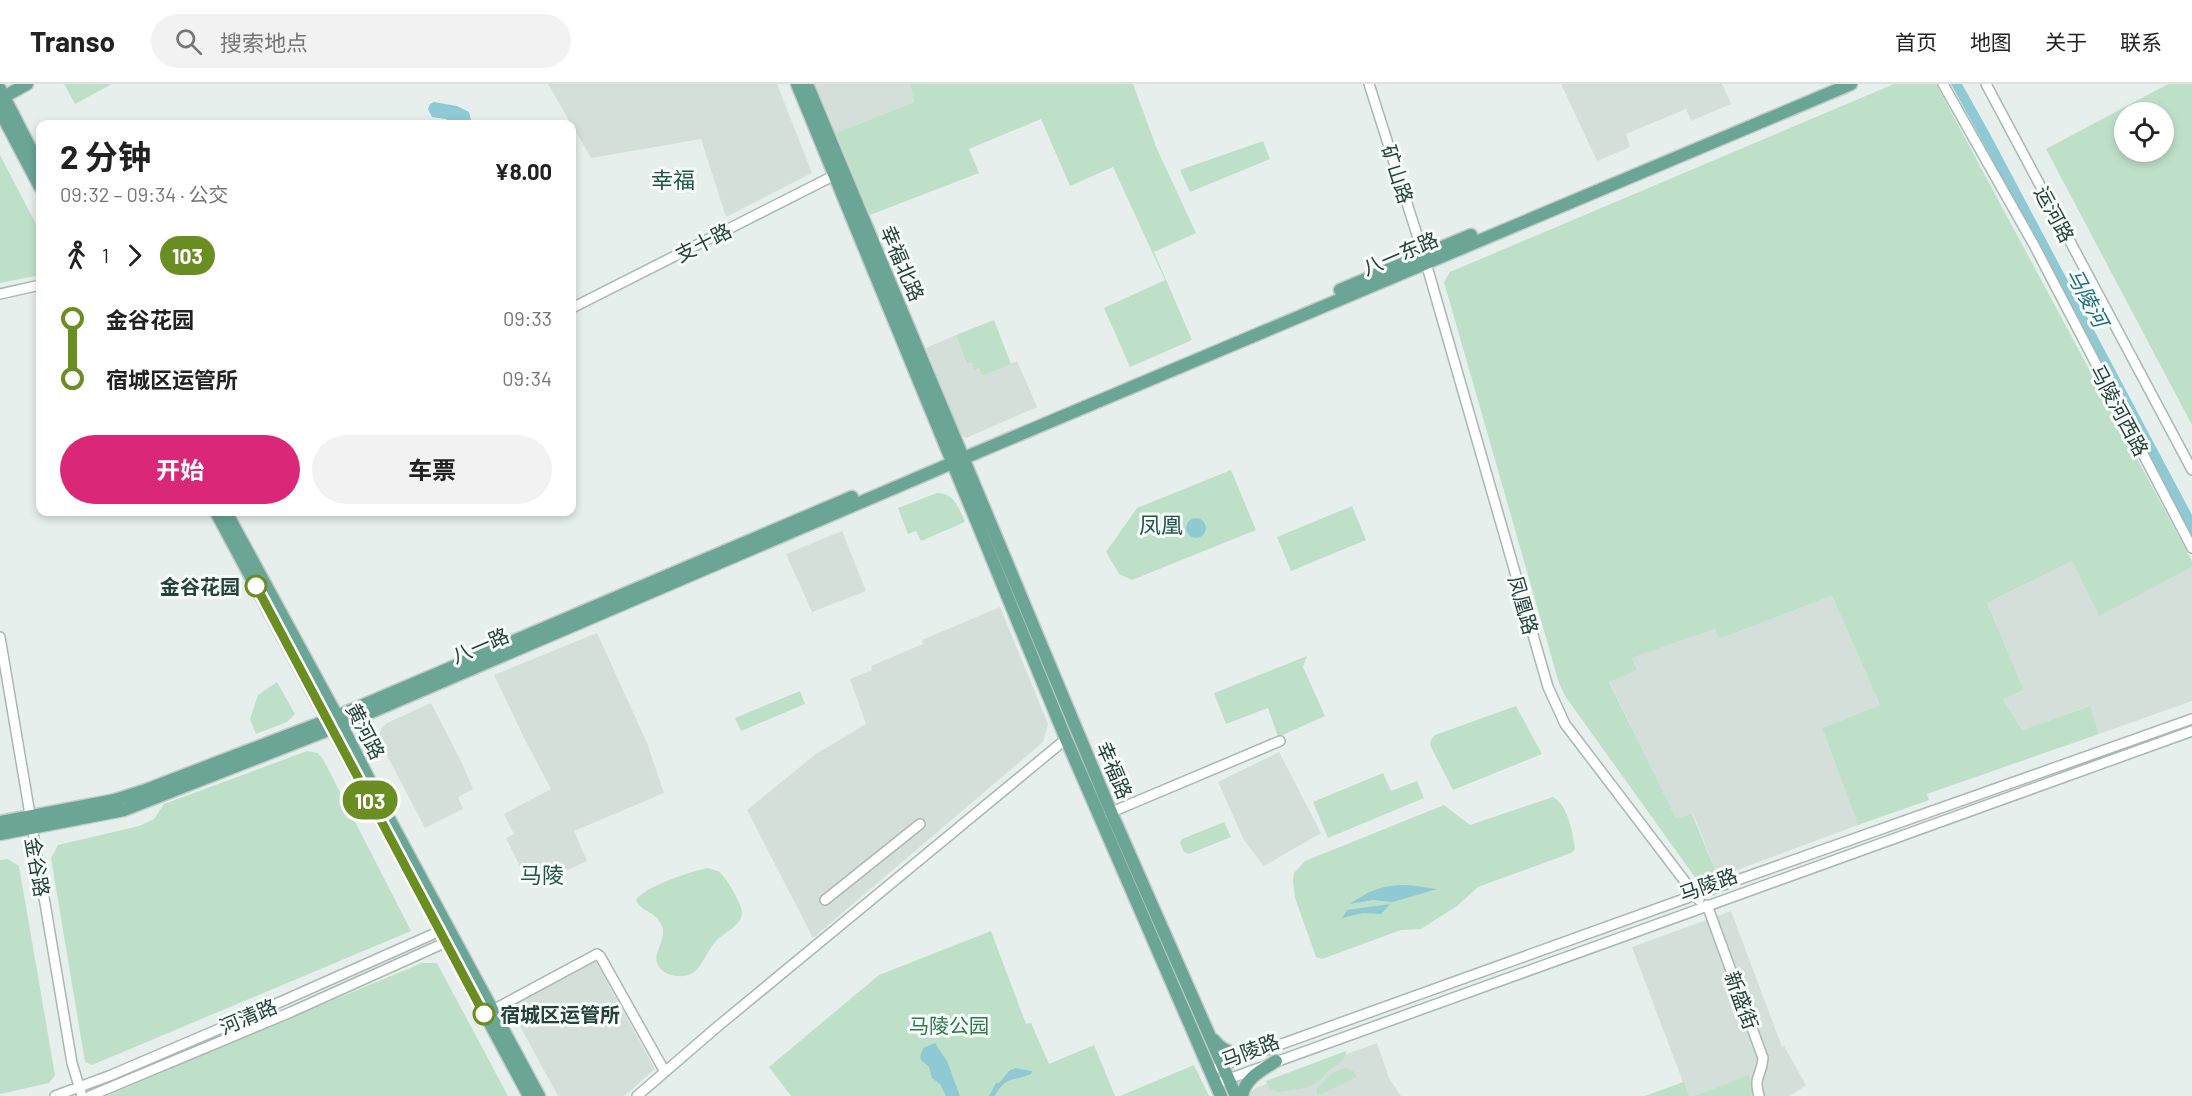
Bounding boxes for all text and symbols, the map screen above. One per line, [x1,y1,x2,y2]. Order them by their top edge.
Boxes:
search box [151,14,571,68]
text: Transo [30,24,115,58]
icon: search [172,25,205,58]
text: 搜索地点 [220,29,308,55]
text: 首页 [1895,29,1937,54]
text: 地图 [1970,29,2012,54]
text: 关于 [2045,29,2087,54]
text: 联系 [2120,29,2162,54]
map controls [2114,102,2174,162]
button: locate [2114,102,2174,162]
text: 2 分钟 [60,136,151,176]
street label: 矿山路 [1377,142,1419,206]
text: ¥8.00 [495,158,552,184]
district label: 幸福 [651,166,695,192]
text: 09:32 – 09:34 · 公交 [60,182,229,206]
street label: 运河路 [2030,182,2080,246]
street label: 支十路 [671,218,735,266]
street label: 幸福北路 [876,221,930,305]
street label: 八一东路 [1358,226,1442,280]
icon: walk [60,239,93,272]
icon: forward [118,239,151,272]
text: 1 [102,243,109,267]
text: 103 [172,243,203,268]
water label: 马陵河 [2062,263,2116,334]
text: 金谷花园 [106,306,194,332]
text: 09:33 [503,306,552,330]
street label: 马陵河西路 [2086,360,2154,460]
text: 宿城区运管所 [106,366,238,392]
text: 09:34 [502,366,552,390]
button: 开始 [60,435,300,504]
button: 车票 [312,435,552,504]
district label: 凤凰 [1139,511,1183,537]
street label: 凤凰路 [1504,573,1544,637]
place label: 金谷花园 [160,574,240,598]
marker: 金谷花园 [245,575,267,597]
street label: 八一路 [448,622,512,668]
street label: 黄河路 [342,699,390,763]
street label: 幸福路 [1092,738,1138,802]
line badge: 103 [336,780,404,820]
text: 103 [355,788,385,813]
street label: 金谷路 [21,835,55,899]
district label: 马陵 [520,861,564,887]
street label: 马陵路 [1676,862,1740,906]
street label: 新盛街 [1720,968,1764,1032]
street label: 河清路 [216,993,280,1039]
place label: 宿城区运管所 [500,1002,620,1026]
marker: 宿城区运管所 [473,1003,495,1025]
park label: 马陵公园 [909,1013,989,1037]
street label: 马陵路 [1218,1028,1282,1072]

